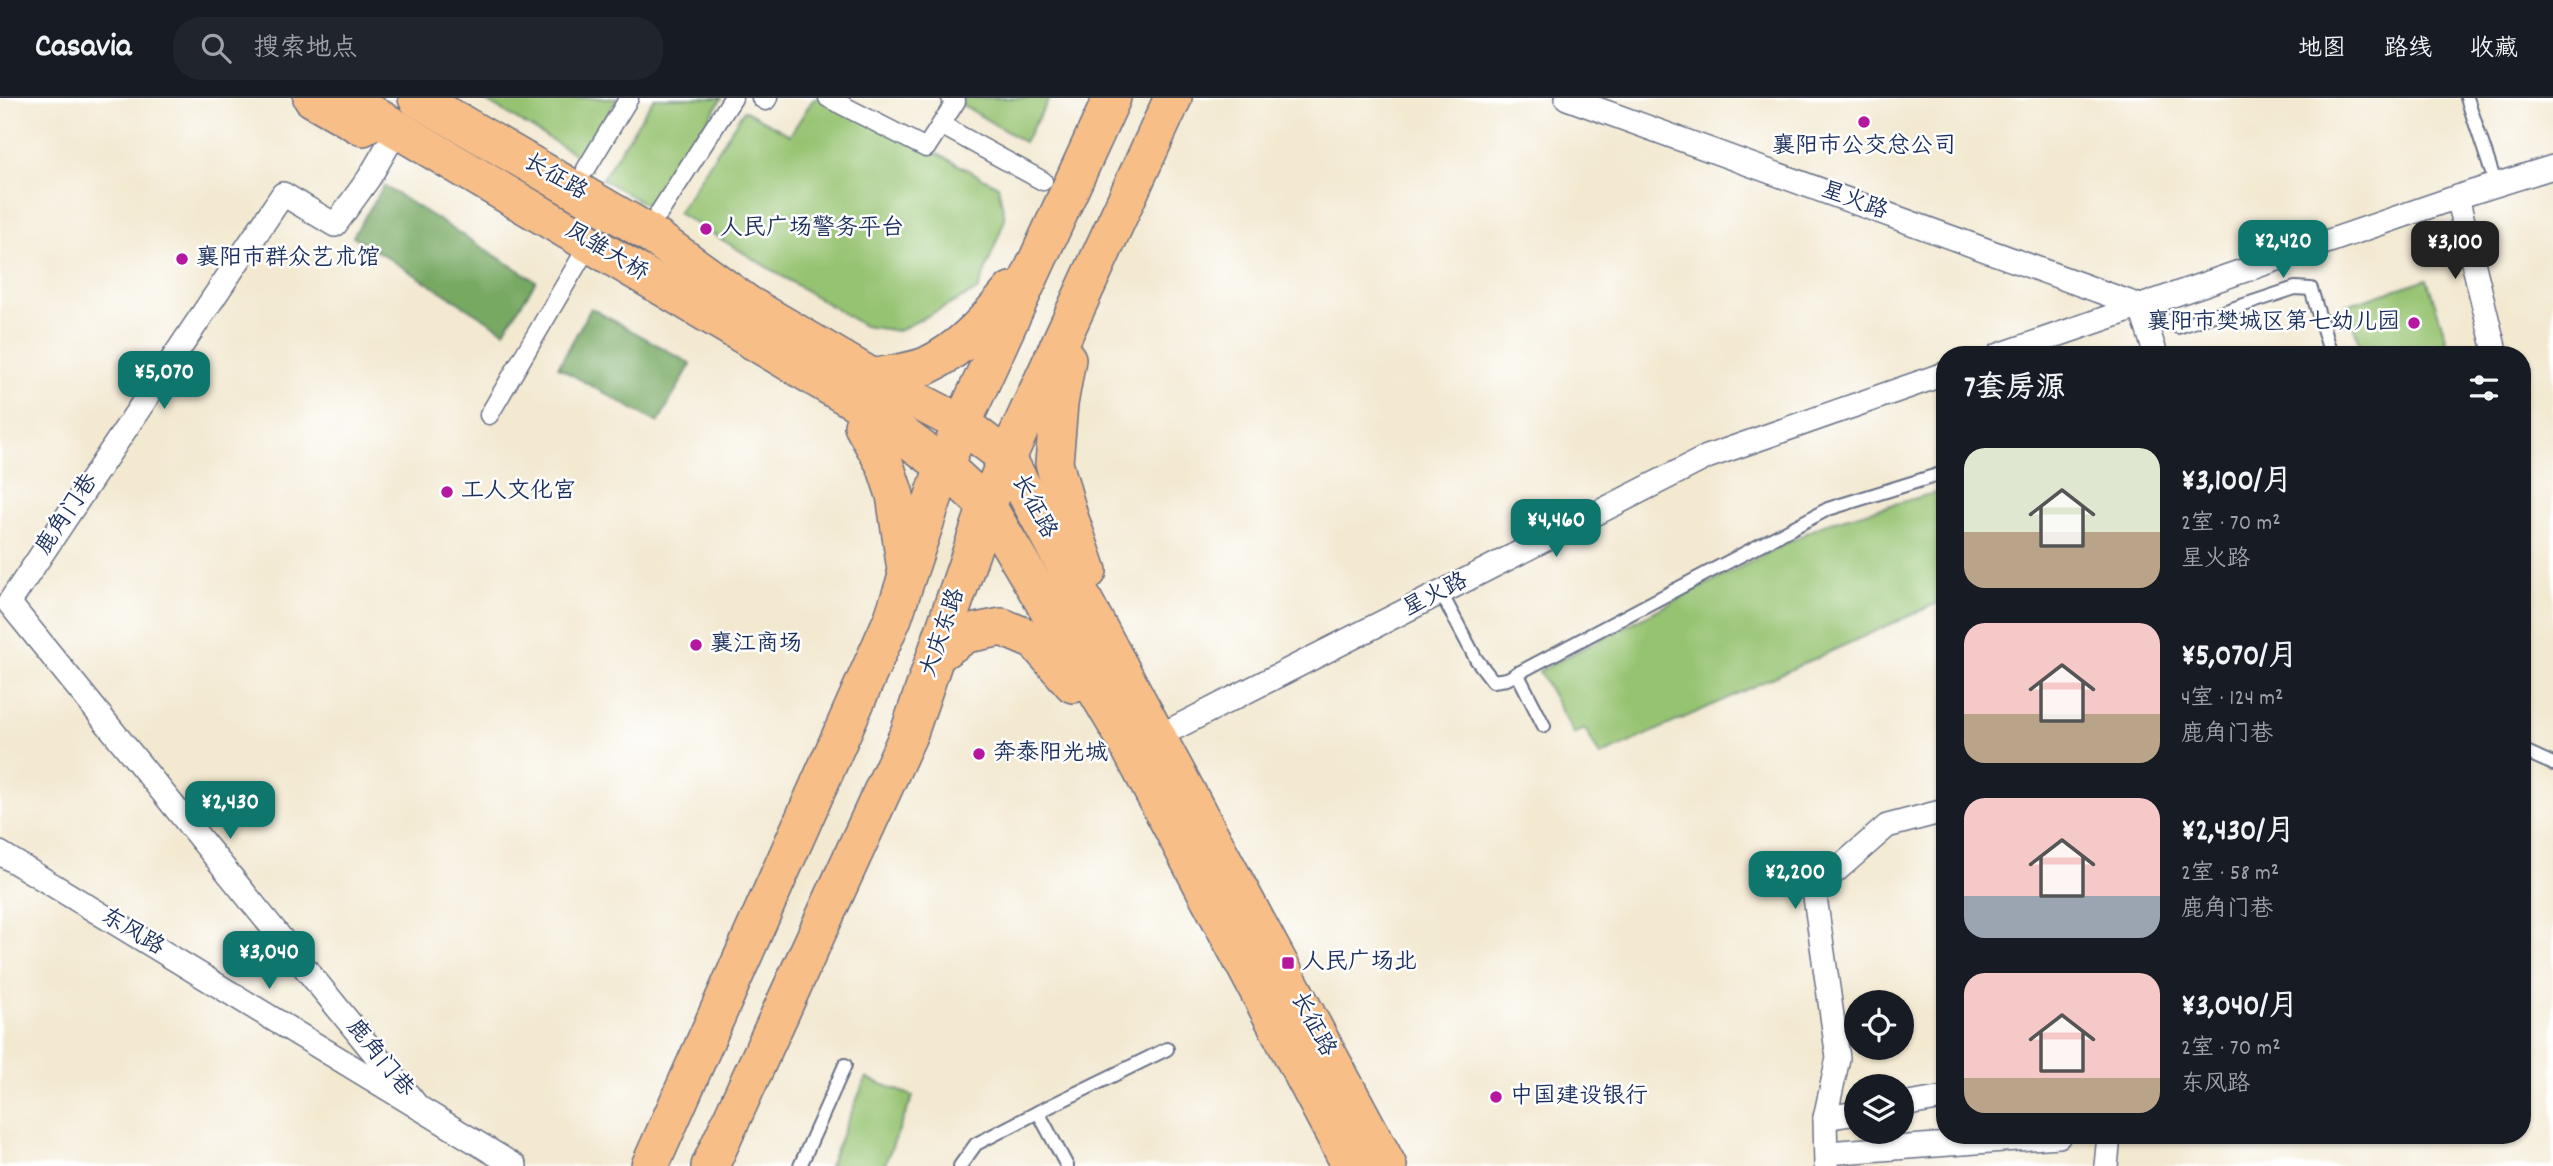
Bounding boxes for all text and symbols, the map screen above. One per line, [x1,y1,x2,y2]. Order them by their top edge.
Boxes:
search box [173,17,663,80]
text: Casavia [35,25,131,72]
icon: search [197,29,235,67]
text: 搜索地点 [253,31,357,68]
text: 地图 [2298,33,2346,67]
text: 路线 [2384,33,2432,67]
text: 收藏 [2470,33,2518,67]
marker: 襄阳市公交总公司 [1856,114,1872,130]
place label: 襄阳市公交总公司 [1772,131,1956,164]
street label: 长征路 [517,146,593,210]
street label: 星火路 [1816,175,1892,229]
place label: 人民广场警务平台 [720,213,904,246]
street label: 凤雏大桥 [558,215,654,291]
pin: ¥2,420 [2226,220,2340,280]
marker: 人民广场警务平台 [698,221,714,237]
pin: ¥3,100 [2398,222,2512,281]
text: ¥2,420 [2254,226,2312,259]
text: ¥3,100 [2427,227,2483,260]
place label: 襄阳市群众艺术馆 [196,243,380,276]
marker: 襄阳市群众艺术馆 [174,251,190,267]
place label: 襄阳市樊城区第七幼儿园 [2147,307,2400,340]
marker: 襄阳市樊城区第七幼儿园 [2406,315,2422,331]
pin: ¥5,070 [107,352,221,411]
text: ¥5,070 [134,357,194,390]
text: 7套房源 [1964,369,2066,412]
icon: filters [2465,369,2503,407]
text: ¥3,100/月 [2181,462,2292,505]
street label: 鹿角门巷 [29,467,108,562]
street label: 长征路 [1002,469,1064,545]
place label: 工人文化宫 [461,476,576,509]
icon: home [2020,476,2104,560]
marker: 工人文化宫 [439,484,455,500]
pin: ¥4,460 [1499,500,1613,559]
text: ¥4,460 [1527,505,1585,538]
text: 2室 · 70 m² [2181,508,2281,541]
text: 星火路 [2181,544,2250,577]
street label: 星火路 [1398,566,1474,626]
street label: 大庆东路 [913,584,975,682]
place label: 襄江商场 [710,629,802,662]
marker: 襄江商场 [688,637,704,653]
text: ¥5,070/月 [2181,637,2298,680]
icon: home [2020,651,2104,735]
text: 4室 · 124 m² [2181,683,2283,716]
text: 鹿角门巷 [2181,719,2273,752]
place label: 奔泰阳光城 [993,738,1108,771]
marker: 奔泰阳光城 [971,746,987,762]
pin: ¥2,430 [173,782,287,841]
text: ¥2,430 [201,787,259,820]
text: ¥2,430/月 [2181,812,2295,855]
icon: home [2020,826,2104,910]
pin: ¥2,200 [1738,852,1852,911]
text: ¥2,200 [1765,857,1825,890]
text: 2室 · 58 m² [2181,858,2279,891]
text: 鹿角门巷 [2181,894,2273,927]
street label: 东风路 [94,901,170,965]
pin: ¥3,040 [212,932,326,991]
text: ¥3,040 [239,937,299,970]
place label: 人民广场北 [1302,947,1417,980]
marker: 人民广场北 [1280,955,1296,971]
street label: 长征路 [1281,987,1343,1063]
text: ¥3,040/月 [2181,987,2298,1030]
map controls [1844,990,1914,1144]
button: locate [1844,990,1914,1060]
icon: home [2020,1001,2104,1085]
street label: 鹿角门巷 [337,1013,421,1106]
text: 2室 · 70 m² [2181,1033,2281,1066]
text: 东风路 [2181,1069,2250,1102]
button: layers [1844,1074,1914,1144]
place label: 中国建设银行 [1510,1081,1648,1114]
marker: 中国建设银行 [1488,1089,1504,1105]

